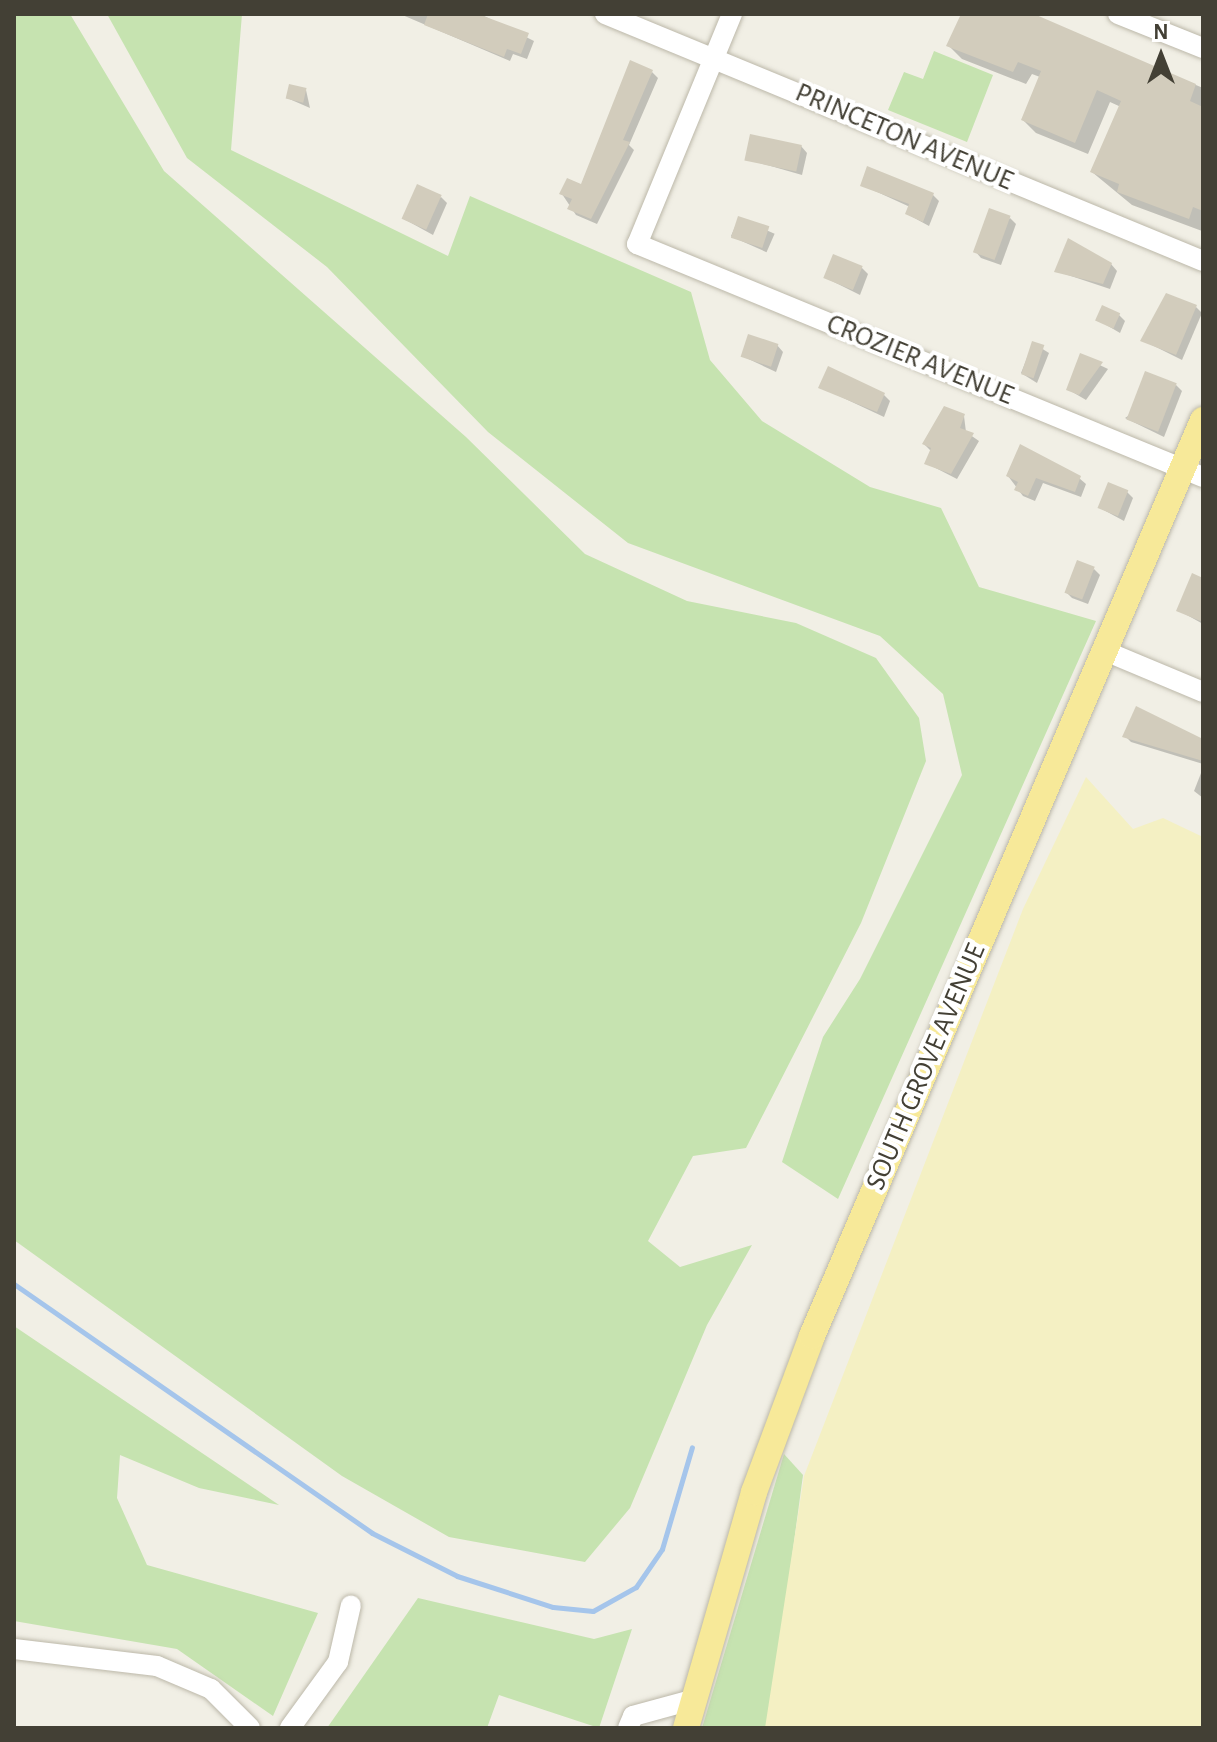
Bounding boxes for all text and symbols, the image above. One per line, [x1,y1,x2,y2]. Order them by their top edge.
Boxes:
north arrow [1121,16,1201,96]
text: N [1153,21,1169,43]
street label: PRINCETON AVENUE [790,76,1018,198]
street label: CROZIER AVENUE [822,307,1018,413]
street label: SOUTH GROVE AVENUE [859,939,993,1195]

